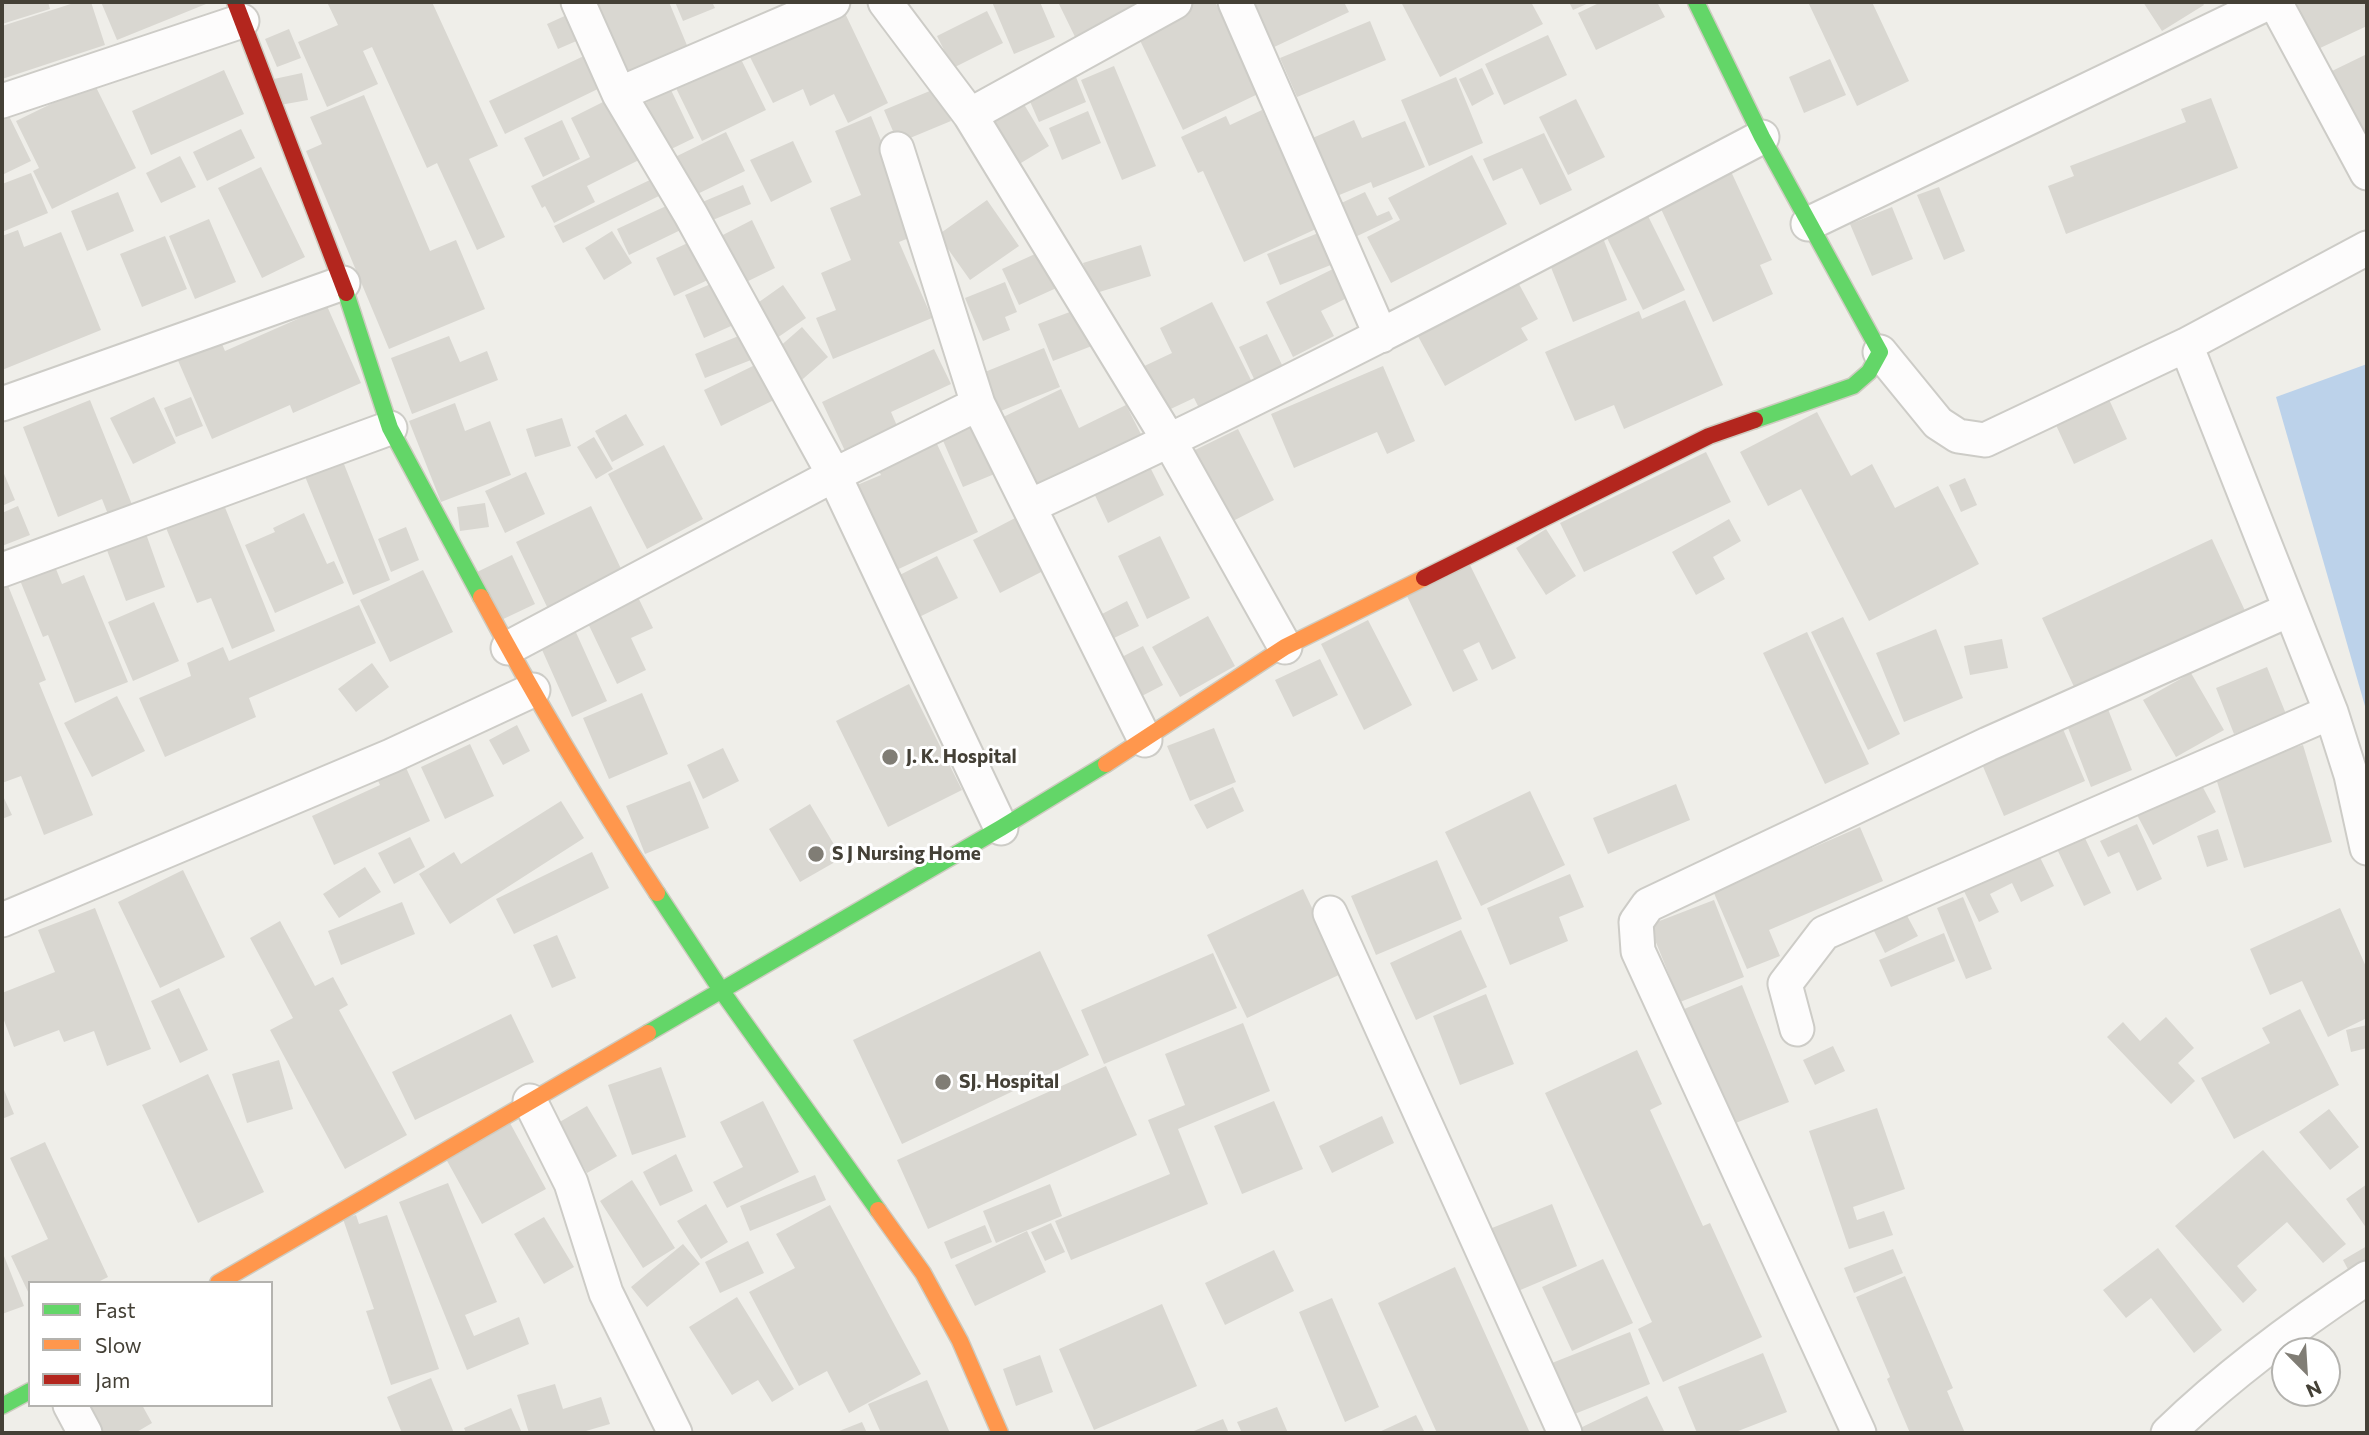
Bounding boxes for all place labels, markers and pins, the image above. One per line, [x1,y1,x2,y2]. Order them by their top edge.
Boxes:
place label: J. K. Hospital [906,746,1017,768]
marker: J. K. Hospital [880,747,900,767]
place label: S J Nursing Home [832,843,981,865]
marker: S J Nursing Home [806,844,826,864]
place label: SJ. Hospital [959,1071,1059,1093]
marker: SJ. Hospital [933,1072,953,1092]

